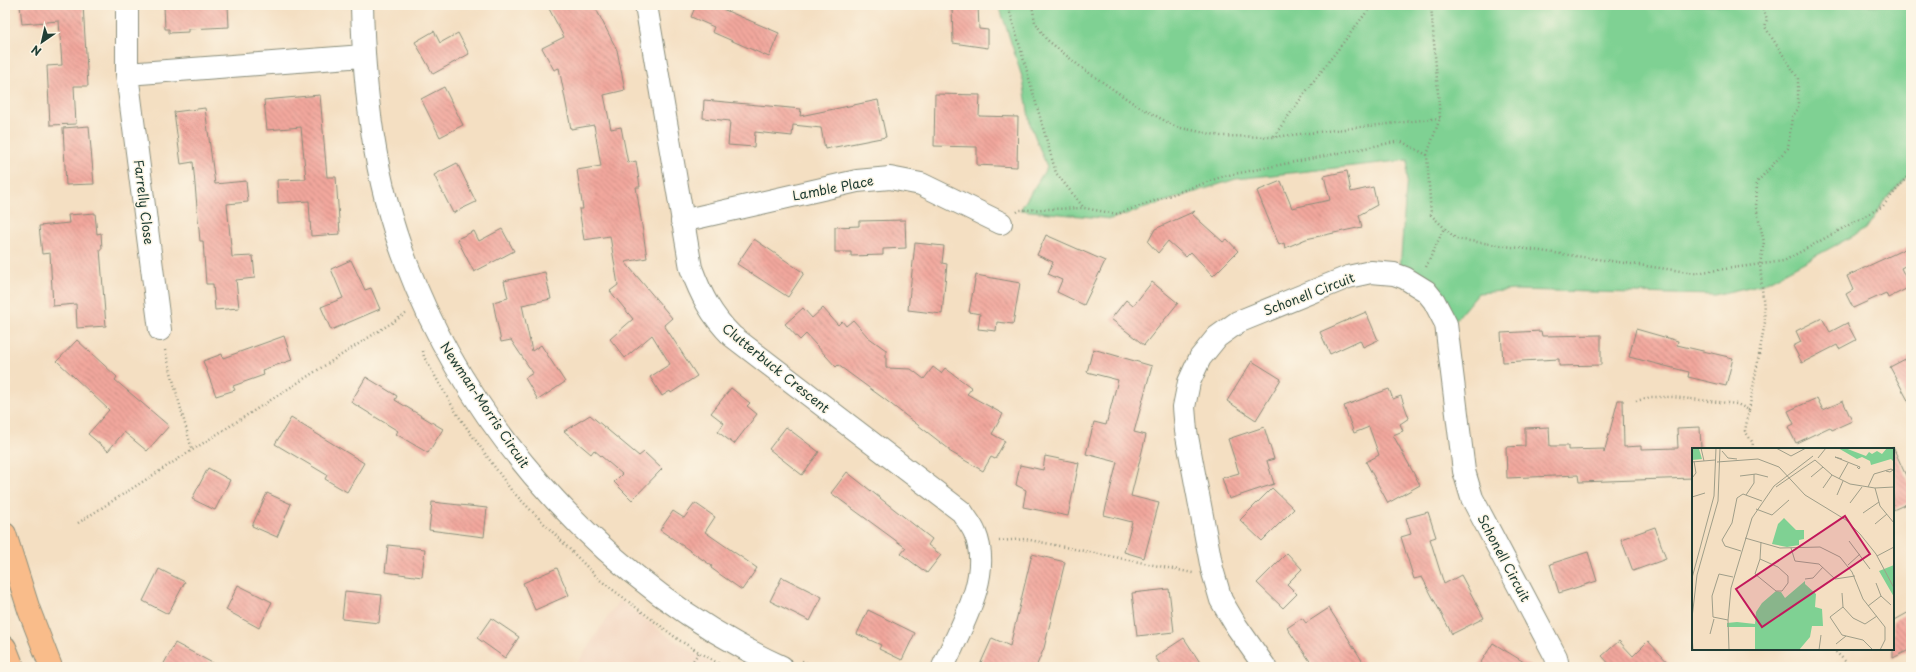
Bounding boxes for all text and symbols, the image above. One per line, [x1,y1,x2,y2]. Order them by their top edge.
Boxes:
north arrow [22,22,62,62]
text: N [28,41,44,60]
street label: Farrelly Close [130,158,159,246]
street label: Lamble Place [791,170,875,205]
street label: Schonell Circuit [1260,267,1357,320]
street label: Clutterbuck Crescent [718,318,834,417]
street label: Newman-Morris Circuit [436,338,535,471]
inset map [1692,448,1894,650]
street label: Schonell Circuit [1473,511,1535,605]

